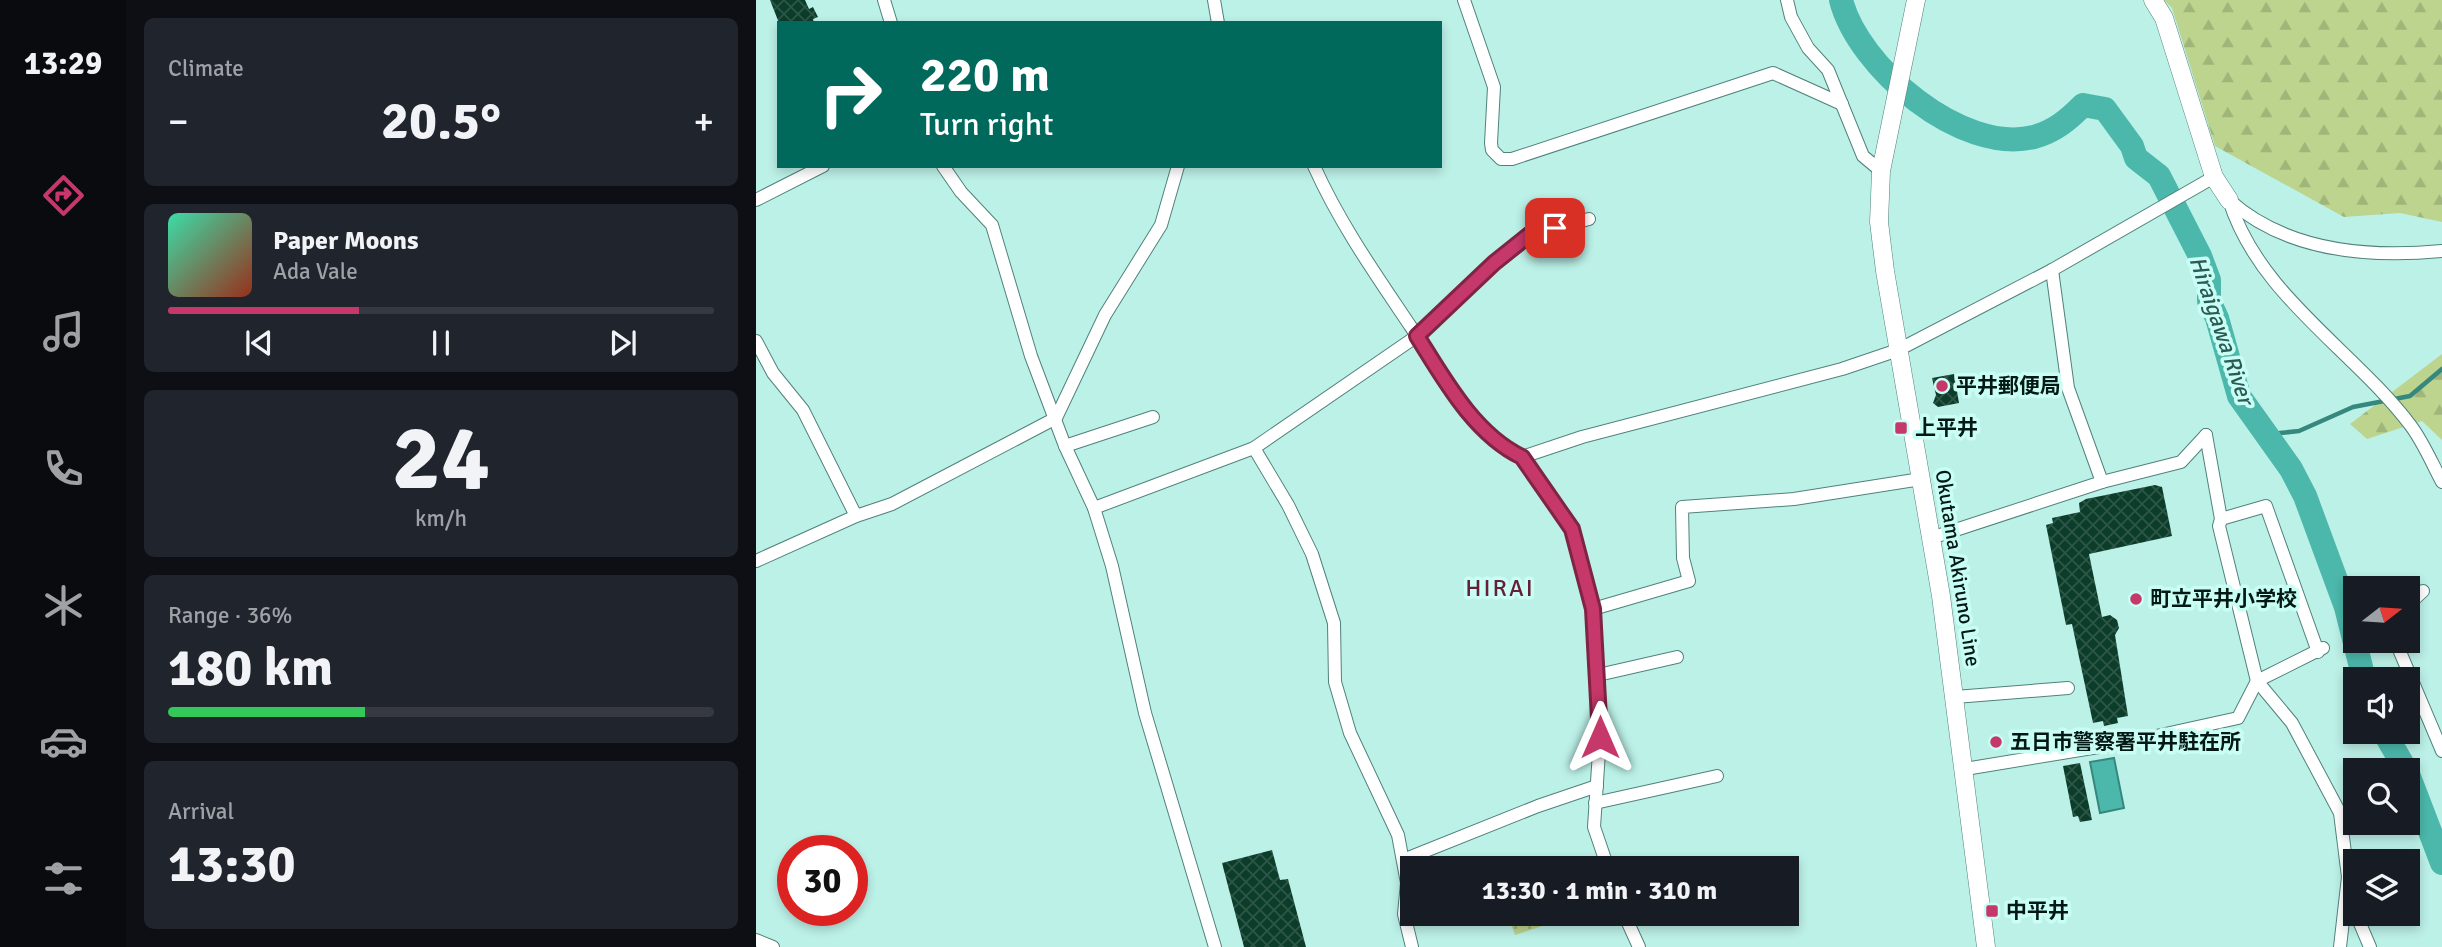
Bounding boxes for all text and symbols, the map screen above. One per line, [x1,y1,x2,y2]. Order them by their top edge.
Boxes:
text: 13:29 [24,44,102,83]
text: 220 m [920,45,1050,105]
icon: right [805,49,896,140]
text: Climate [168,54,244,83]
text: 20.5° [381,89,501,153]
text: − [168,98,189,145]
text: + [693,98,714,145]
text: Turn right [920,105,1053,144]
icon: directions [39,171,88,220]
pin [1525,198,1585,258]
icon: arrive [1536,209,1574,247]
text: Paper Moons [273,225,419,257]
water label: Hiraigawa River [2183,252,2262,411]
text: Ada Vale [273,257,358,286]
icon: music [39,307,88,356]
icon: previous [240,324,278,362]
icon: pause [422,324,460,362]
icon: next [604,324,642,362]
place label: 平井郵便局 [1956,373,2061,399]
marker: 平井郵便局 [1934,378,1950,394]
text: 24 [392,402,490,515]
place label: 上平井 [1915,415,1978,441]
marker: 上平井 [1893,420,1909,436]
icon: phone [39,444,88,493]
street label: Okutama Akiruno Line [1930,468,1986,668]
text: km/h [415,504,467,533]
district label: HIRAI [1465,573,1535,603]
north arrow [2343,576,2420,653]
map controls [2343,576,2420,926]
icon: climate [39,581,88,630]
place label: 町立平井小学校 [2150,586,2297,612]
marker: 町立平井小学校 [2128,591,2144,607]
text: Range · 36% [168,601,292,630]
text: 180 km [168,636,333,700]
button: sound [2343,667,2420,744]
position arrow [1563,700,1637,774]
icon: car [39,717,88,766]
place label: 五日市警察署平井駐在所 [2010,729,2241,755]
marker: 五日市警察署平井駐在所 [1988,734,2004,750]
button: search [2343,758,2420,835]
text: Arrival [168,797,234,826]
text: 13:30 [168,832,296,896]
speed limit sign: 30 [777,835,868,926]
button: layers [2343,849,2420,926]
icon: filters [39,854,88,903]
text: 13:30 · 1 min · 310 m [1482,875,1717,907]
place label: 中平井 [2006,898,2069,924]
marker: 中平井 [1984,903,2000,919]

